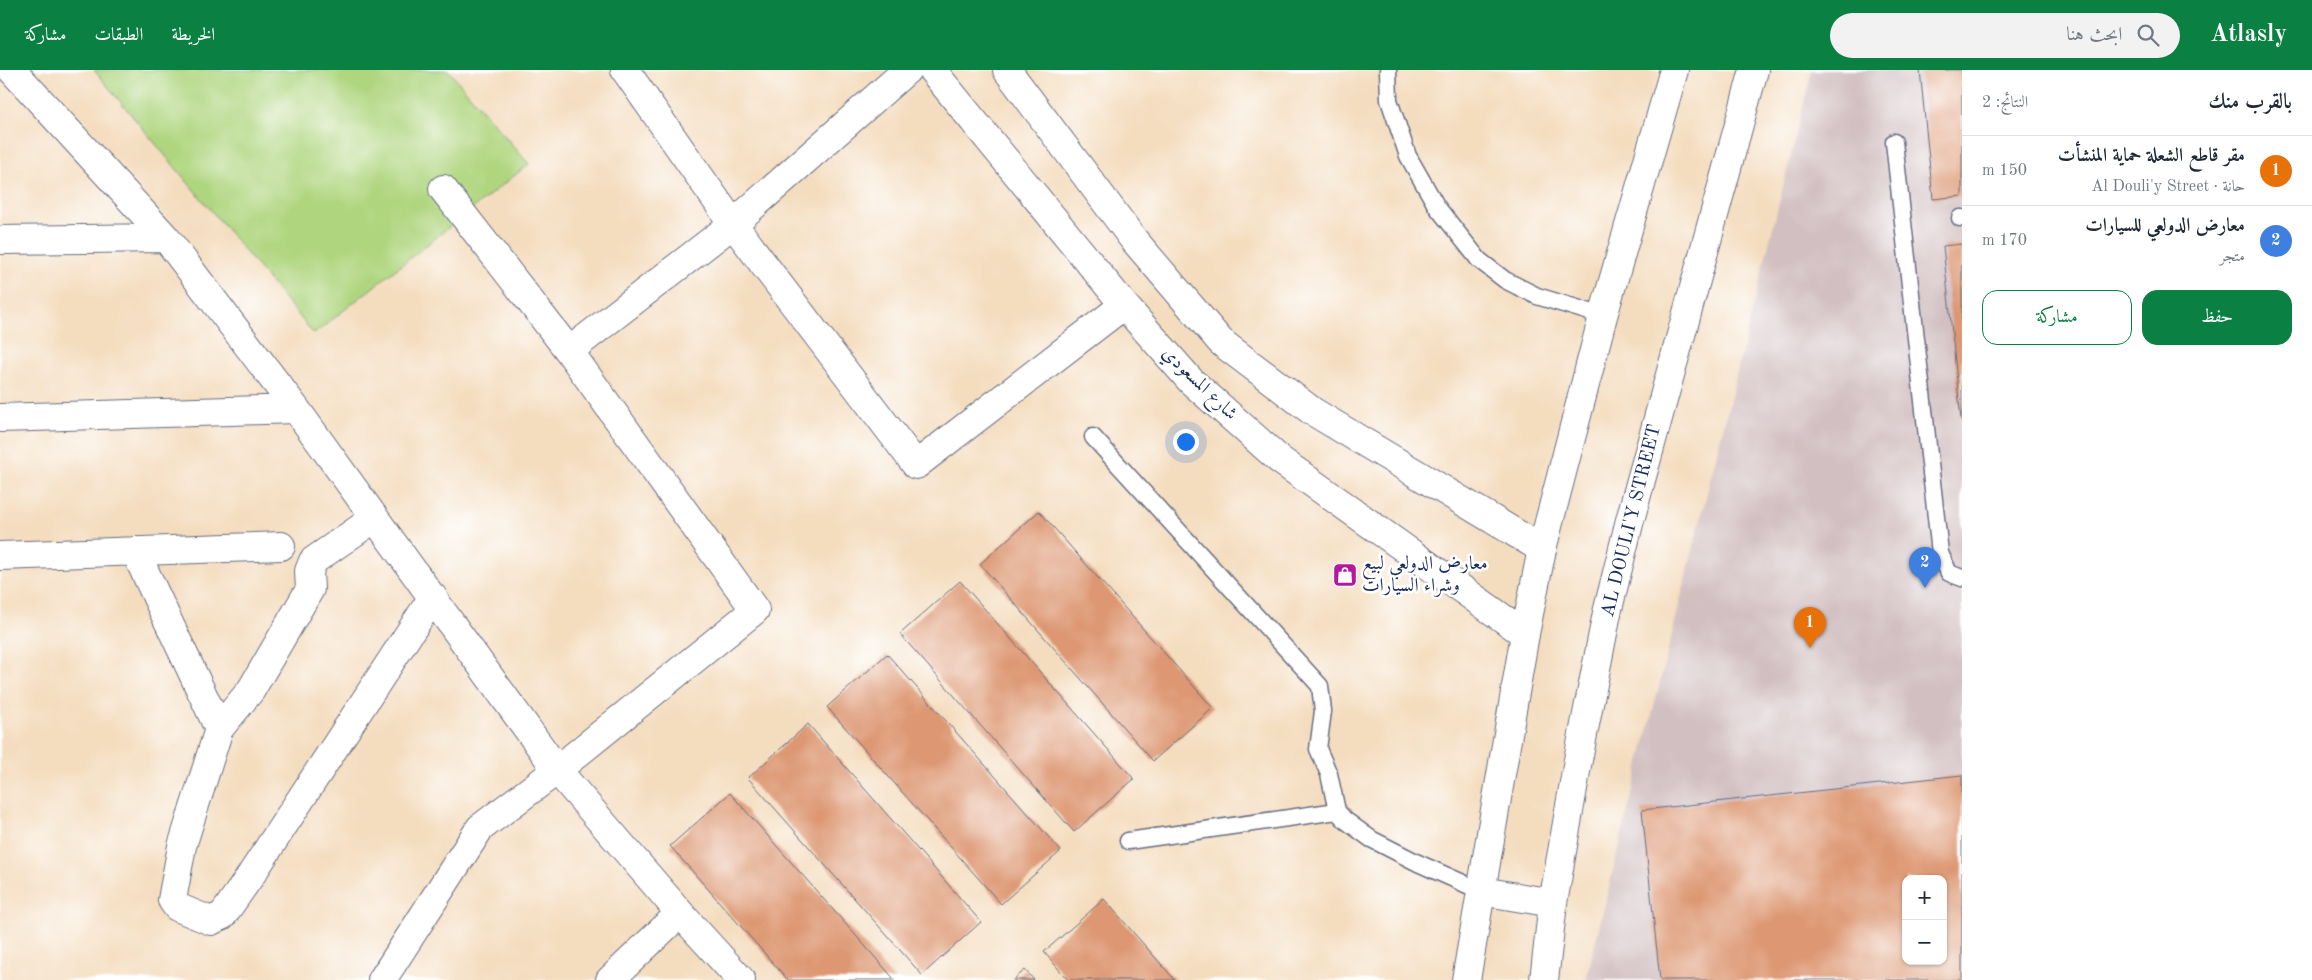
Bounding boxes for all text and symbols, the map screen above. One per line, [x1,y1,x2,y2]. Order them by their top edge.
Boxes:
search box [1830,13,2180,58]
icon: search [2134,21,2162,49]
text: Atlasly [2210,23,2287,47]
text: مشاركة [25,26,66,44]
text: الطبقات [94,26,143,44]
text: الخريطة [171,26,215,44]
text: ابحث هنا [2066,26,2122,45]
text: بالقرب منك [2209,92,2292,113]
text: النتائج: 2 [1982,95,2028,111]
text: مقر قاطع الشعلة حماية المنشأت [2058,147,2245,166]
text: 150 m [1982,163,2027,179]
text: 1 [2271,163,2281,179]
text: حانة · Al Douli'y Street [2091,179,2245,195]
text: معارض الدولعي للسيارات [2085,217,2245,236]
text: 170 m [1982,233,2027,249]
text: 2 [2271,233,2281,249]
text: متجر [2220,249,2245,265]
button: مشاركة [1982,290,2132,345]
button: حفظ [2142,290,2292,345]
street label: شارع المسعودي [1155,344,1240,427]
street label: AL DOULI'Y STREET [1599,423,1665,619]
your location [1173,429,1199,455]
pin: 2 [1909,547,1941,588]
place label: معارض الدولعي لبيع وشراء السيارات [1362,555,1488,597]
shop icon: معارض الدولعي لبيع وشراء السيارات [1332,562,1358,588]
pin: 1 [1794,607,1826,648]
map controls [1902,875,1947,965]
button: + [1902,875,1947,920]
button: − [1902,920,1947,965]

